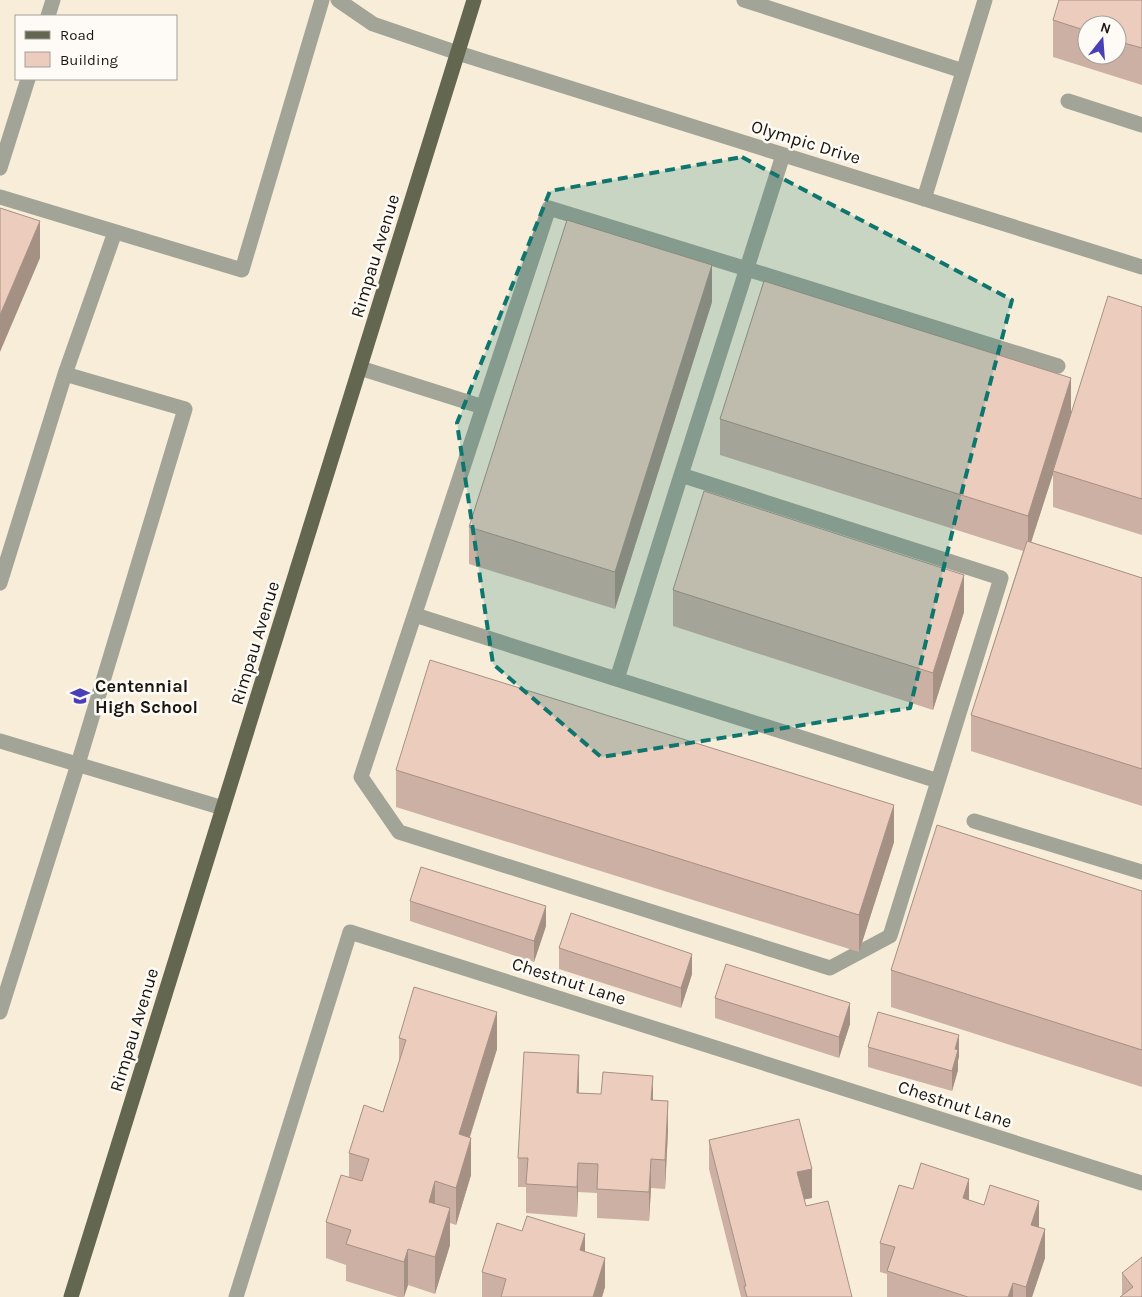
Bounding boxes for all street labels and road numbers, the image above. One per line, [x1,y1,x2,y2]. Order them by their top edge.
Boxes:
street label: Olympic Drive [749,115,863,169]
street label: Rimpau Avenue [346,192,404,320]
street label: Rimpau Avenue [226,579,284,707]
street label: Chestnut Lane [509,952,629,1010]
street label: Rimpau Avenue [105,966,163,1094]
street label: Chestnut Lane [895,1075,1015,1133]

